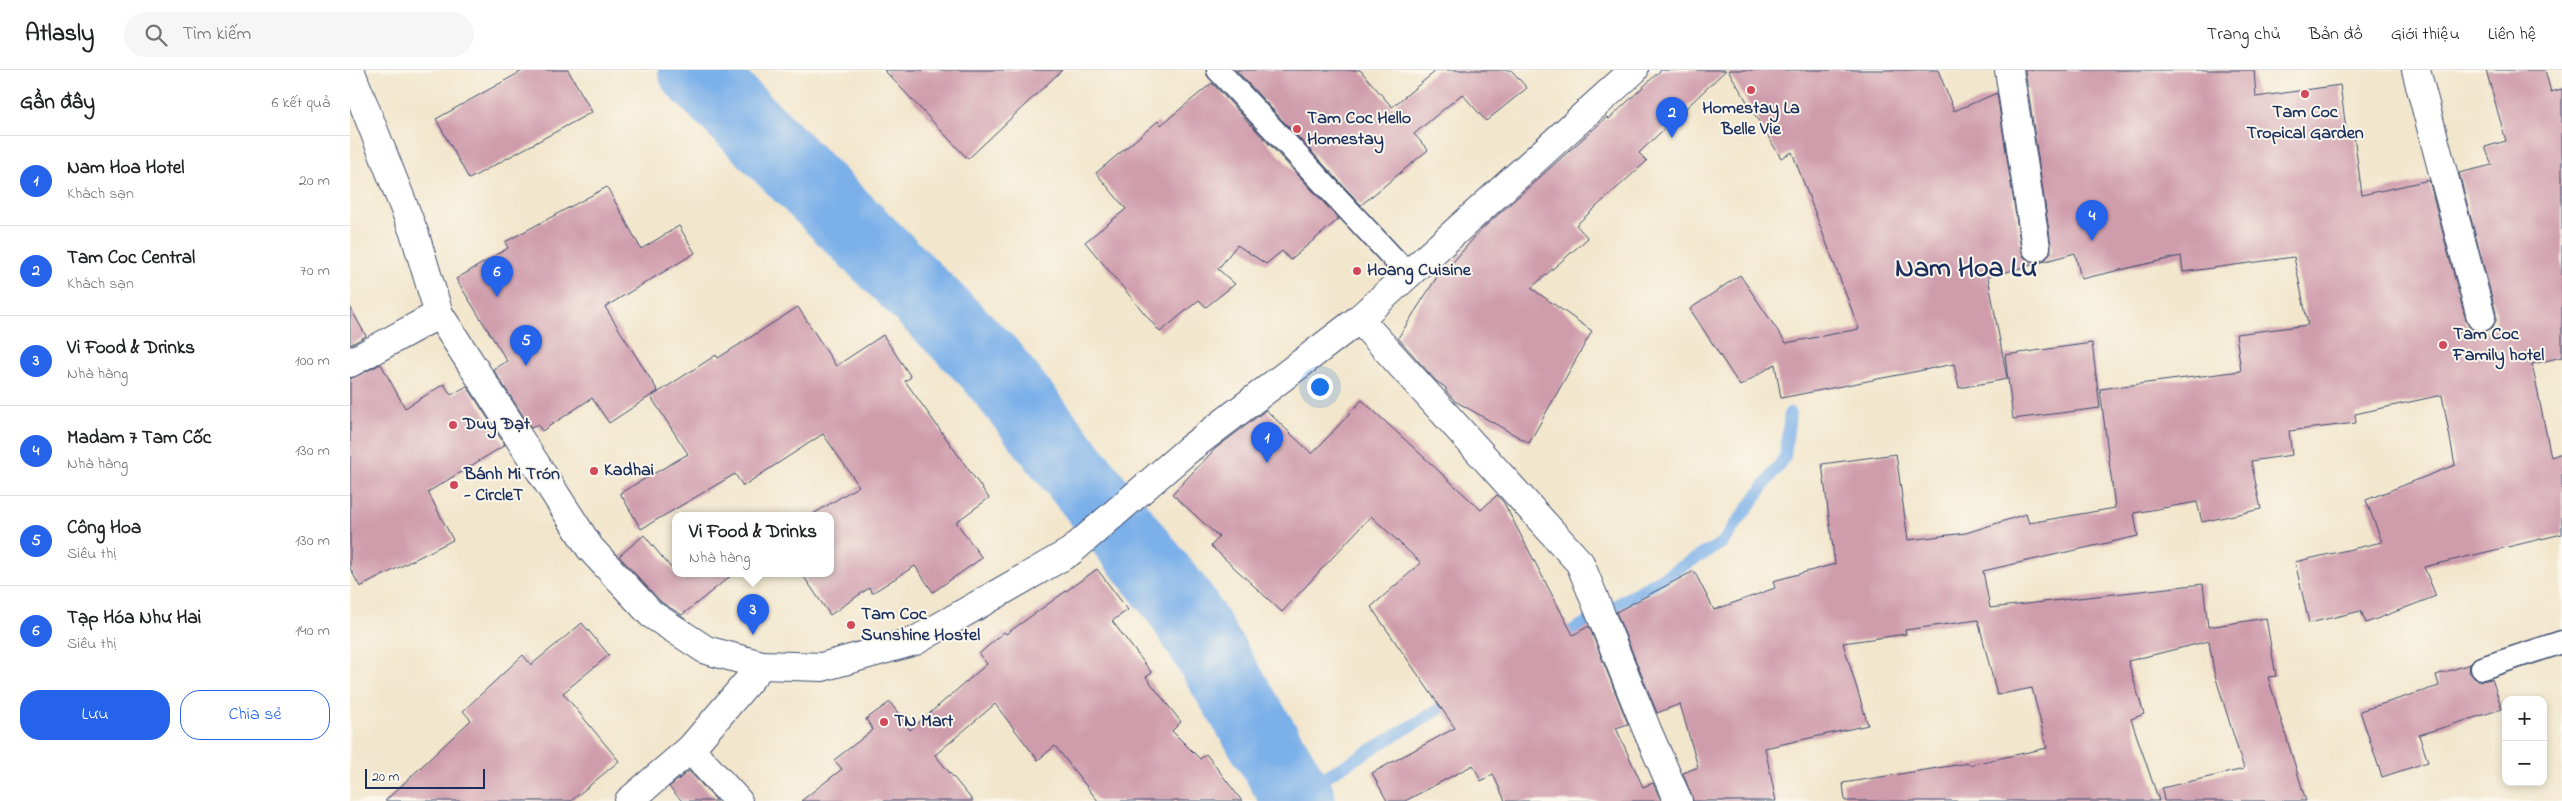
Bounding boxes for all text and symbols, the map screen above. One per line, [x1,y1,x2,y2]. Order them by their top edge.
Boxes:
search box [124,12,474,57]
text: Atlasly [25,17,94,52]
icon: search [142,21,170,49]
text: Tìm kiếm [182,21,251,48]
text: Trang chủ [2207,22,2281,48]
text: Bản đồ [2309,22,2363,48]
text: Giới thiệu [2391,22,2460,48]
text: Liên hệ [2488,22,2537,48]
marker: Homestay La Belle Vie [1745,84,1757,96]
text: Gần đây [20,88,95,118]
marker: Tam Coc Tropical Garden [2299,88,2311,100]
text: 6 kết quả [272,91,330,115]
place label: Homestay La Belle Vie [1702,96,1800,143]
pin: 2 [1656,97,1688,138]
place label: Tam Coc Tropical Garden [2246,100,2364,147]
place label: Tam Coc Hello Homestay [1307,106,1411,154]
marker: Tam Coc Hello Homestay [1291,123,1303,135]
text: Nam Hoa Hotel [67,155,185,182]
text: 1 [33,169,39,193]
text: 20 m [299,169,330,193]
text: Khách sạn [67,182,134,206]
pin: 4 [2076,200,2108,241]
text: Tam Coc Central [67,245,195,272]
district label: Nam Hoa Lư [1895,249,2037,290]
pin: 6 [481,256,513,297]
place label: Hoang Cuisine [1367,258,1472,285]
text: 2 [32,259,40,283]
text: 70 m [300,259,330,283]
marker: Hoang Cuisine [1351,265,1363,277]
text: Khách sạn [67,272,134,296]
place label: Tam Coc Family hotel [2452,322,2544,370]
pin: 5 [510,325,542,366]
text: Vi Food & Drinks [67,335,195,362]
marker: Tam Coc Family hotel [2437,339,2449,351]
text: 3 [33,349,39,373]
text: 100 m [295,349,330,373]
text: Nhà hàng [67,362,128,386]
your location [1307,374,1333,400]
place label: Duy Đạt [462,412,531,439]
marker: Duy Đạt [447,419,459,431]
pin: 1 [1251,422,1283,463]
text: Madam 7 Tam Cốc [67,425,211,452]
text: 4 [33,439,39,463]
text: 130 m [295,439,330,463]
text: Nhà hàng [67,452,128,476]
place label: Kadhai [604,458,654,484]
place label: Bánh Mi Trón - CircleT [463,462,560,509]
marker: Kadhai [588,465,600,477]
marker: Bánh Mi Trón - CircleT [448,479,460,491]
popup [672,512,834,577]
text: Công Hoa [67,515,141,542]
text: Vi Food & Drinks [689,519,817,546]
text: 5 [31,529,41,553]
text: 130 m [295,529,330,553]
text: Siêu thị [67,542,116,566]
text: Nhà hàng [689,546,750,570]
pin: 3 [737,594,769,635]
place label: Tam Coc Sunshine Hostel [861,602,980,649]
text: Tạp Hóa Như Hai [67,605,201,632]
text: 6 [32,619,40,643]
text: 140 m [295,619,330,643]
marker: Tam Coc Sunshine Hostel [845,619,857,631]
text: Siêu thị [67,632,116,656]
button: Lưu [20,690,170,740]
button: Chia sẻ [180,690,330,740]
map controls [2502,696,2547,786]
button: + [2502,696,2547,741]
place label: TN Mart [894,709,954,735]
marker: TN Mart [878,716,890,728]
button: − [2502,741,2547,786]
scale bar [365,766,485,789]
text: 20 m [372,767,399,788]

